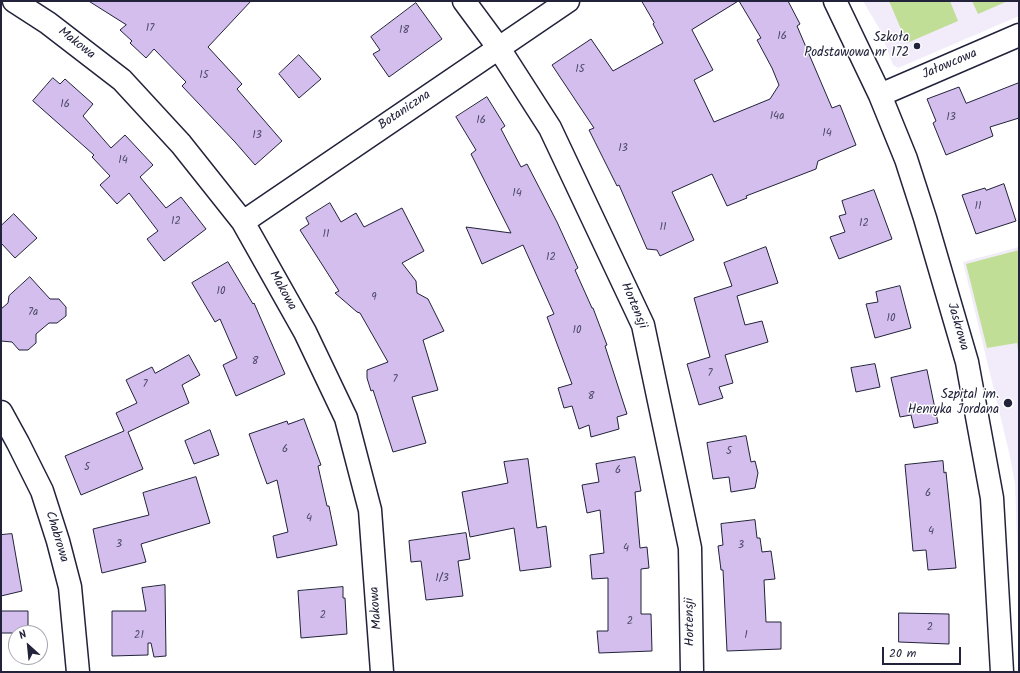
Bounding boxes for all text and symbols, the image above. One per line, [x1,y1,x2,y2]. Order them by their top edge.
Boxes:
house number: 17 [146,22,154,36]
house number: 18 [399,24,409,38]
street label: Makowa [54,25,98,63]
house number: 16 [777,30,787,44]
place label: Szkoła Podstawowa nr 172 [804,31,909,62]
marker: Szkoła Podstawowa nr 172 [912,41,922,51]
street label: Jałowcowa [920,46,980,84]
house number: 15 [575,63,585,77]
house number: 15 [199,69,209,83]
street label: Botaniczna [376,88,434,134]
house number: 16 [60,98,70,112]
house number: 14a [770,110,784,124]
house number: 13 [946,111,956,125]
house number: 16 [476,114,486,128]
house number: 14 [822,127,832,141]
house number: 13 [252,129,262,143]
house number: 13 [618,142,628,156]
house number: 14 [118,154,128,168]
house number: 14 [512,187,522,201]
house number: 11 [975,200,981,214]
house number: 12 [171,215,181,229]
house number: 12 [859,217,869,231]
house number: 11 [660,221,666,235]
house number: 11 [323,228,329,242]
house number: 12 [546,251,556,265]
street label: Makowa [265,268,299,314]
street label: Hortensji [616,281,650,331]
house number: 10 [217,285,225,299]
house number: 9 [371,291,377,305]
street label: Jaskrowa [943,301,971,353]
house number: 7a [28,306,38,320]
house number: 10 [887,312,895,326]
house number: 10 [573,324,581,338]
house number: 8 [252,355,258,369]
house number: 7 [707,367,713,381]
house number: 7 [392,373,398,387]
house number: 7 [142,378,148,392]
place label: Szpital im. Henryka Jordana [908,388,999,419]
house number: 8 [588,390,594,404]
marker: Szpital im. Henryka Jordana [1002,397,1014,409]
house number: 6 [282,443,288,457]
house number: 5 [726,445,732,459]
house number: 5 [84,461,90,475]
house number: 6 [615,464,621,478]
house number: 6 [925,487,931,501]
street label: Chabrowa [41,510,71,564]
house number: 4 [306,512,312,526]
house number: 4 [928,525,934,539]
house number: 3 [116,538,122,552]
house number: 3 [738,539,744,553]
house number: 4 [623,542,629,556]
house number: 1/3 [435,572,449,586]
street label: Makowa [368,586,386,630]
street label: Hortensji [683,598,699,646]
house number: 2 [320,609,326,623]
house number: 2 [627,615,633,629]
house number: 2 [927,621,933,635]
north arrow [8,625,48,665]
text: N [16,626,30,645]
house number: 21 [134,629,144,643]
house number: 1 [744,629,748,643]
scale bar [884,639,963,665]
text: 20 m [889,644,916,663]

